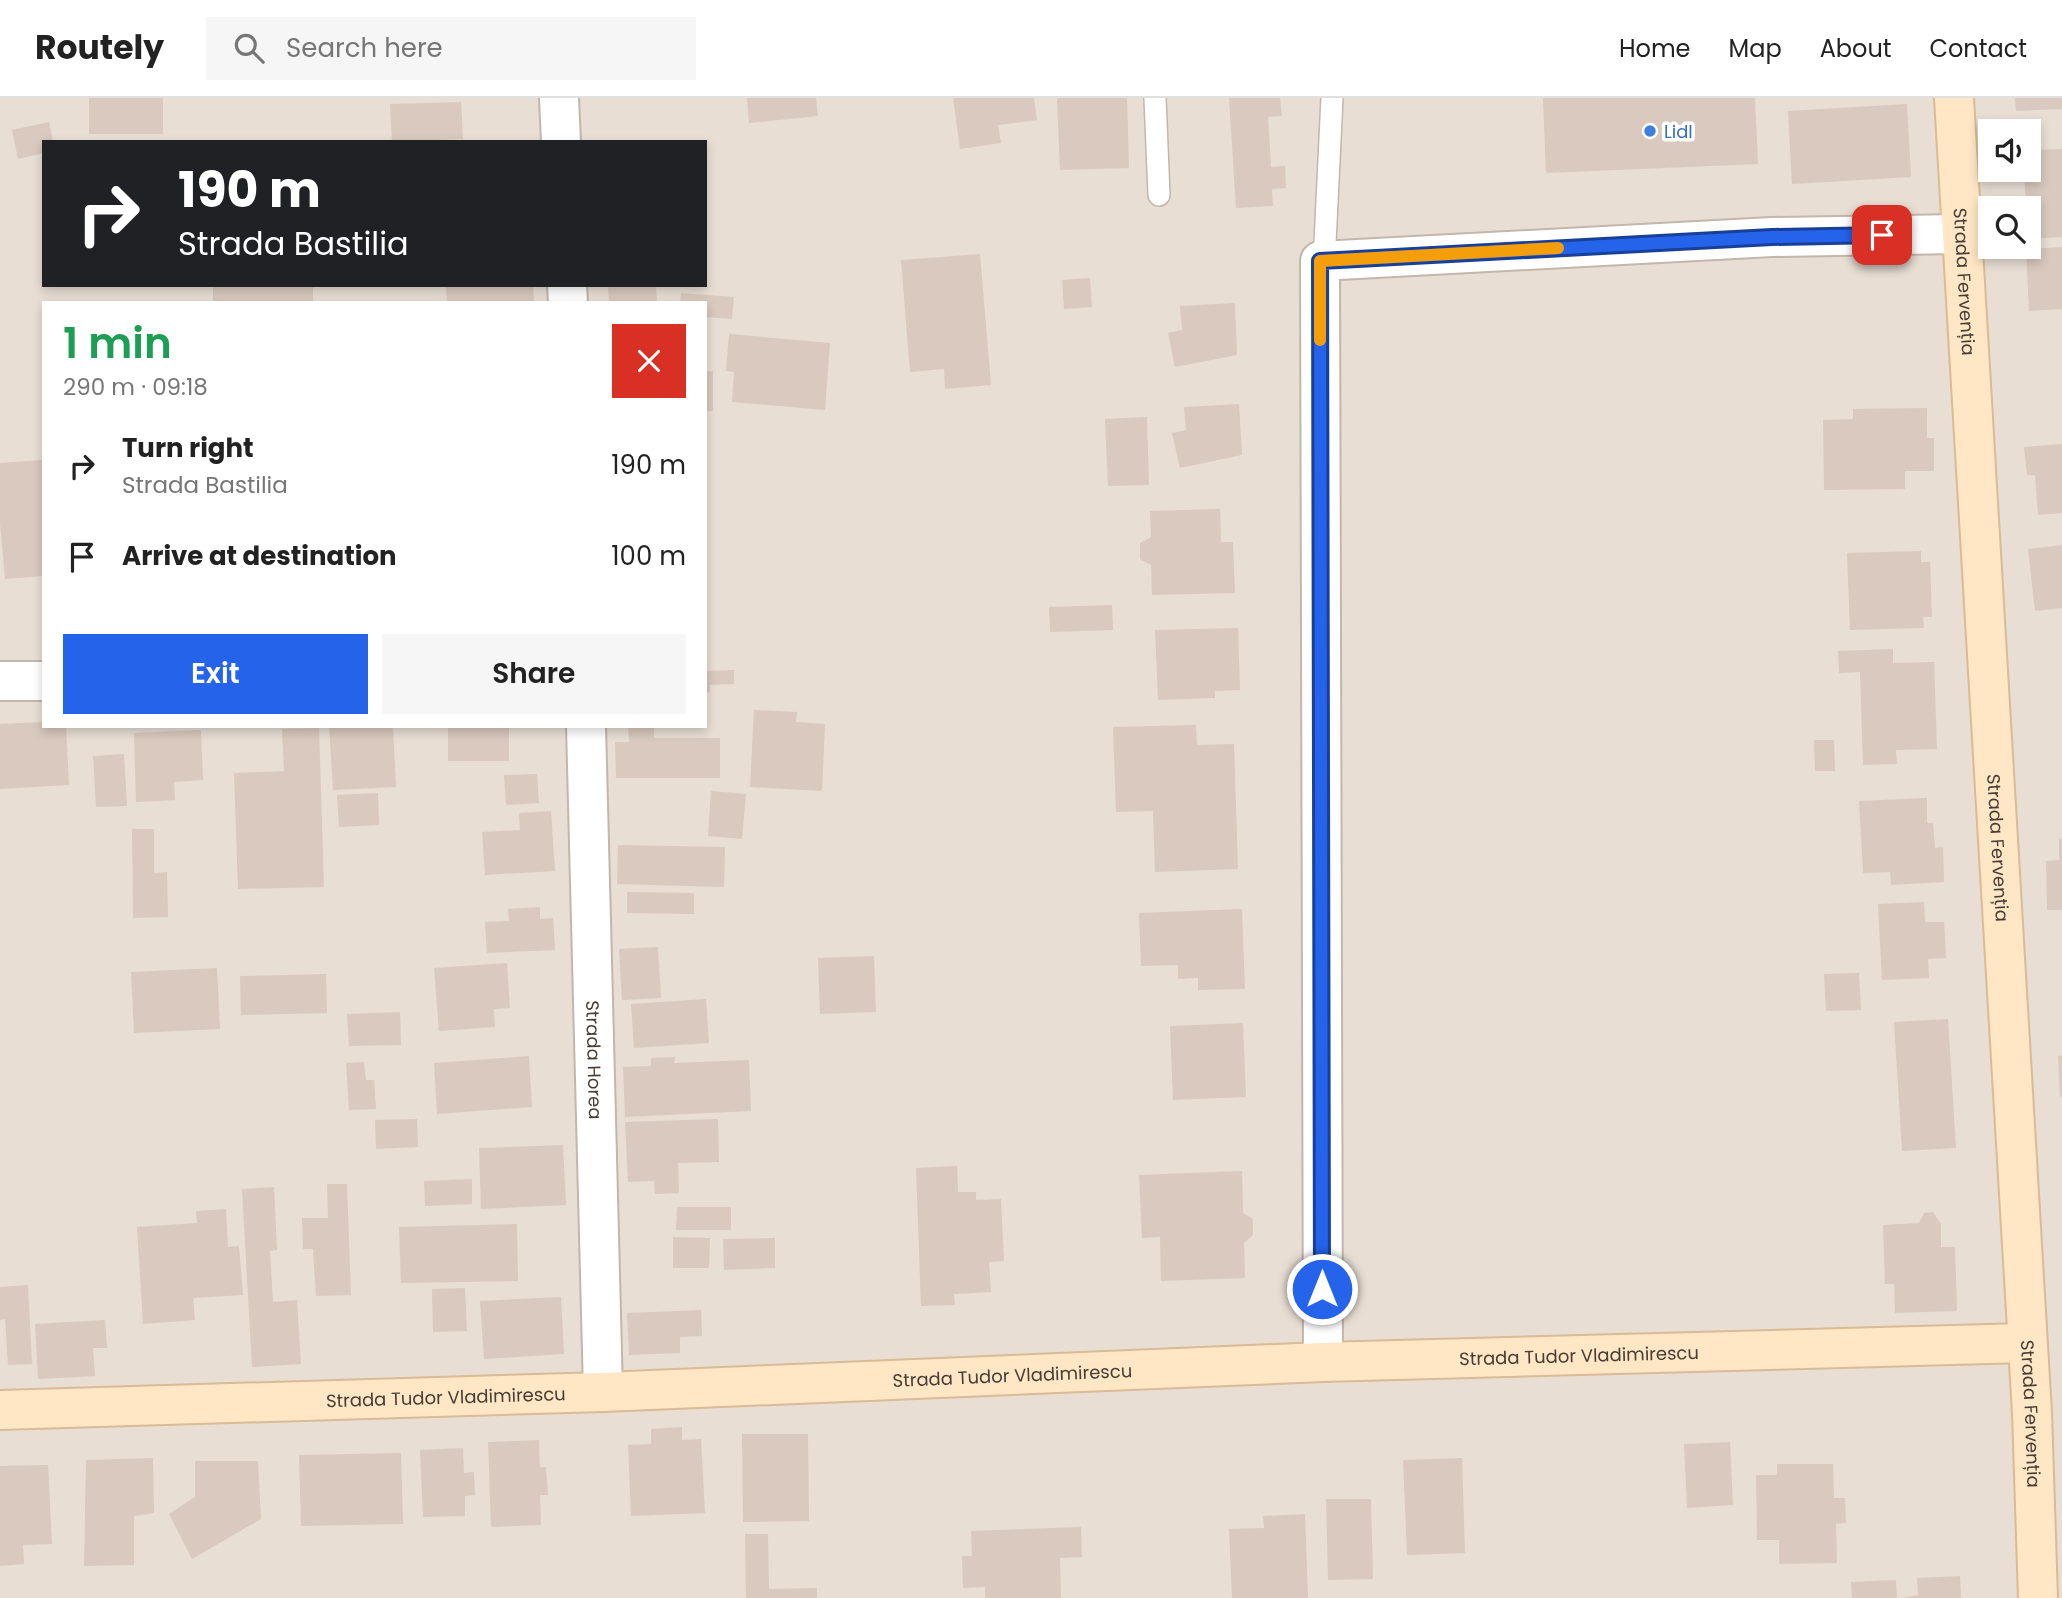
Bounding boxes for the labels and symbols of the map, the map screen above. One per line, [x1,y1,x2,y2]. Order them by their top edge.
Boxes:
place label: Lidl [1664,119,1693,144]
marker: Lidl [1642,123,1658,139]
pin [1852,205,1912,265]
street label: Strada Fervenția [1948,207,1982,356]
street label: Strada Fervenția [1982,773,2015,922]
street label: Strada Horea [581,1000,609,1120]
position arrow [1285,1252,1359,1326]
street label: Strada Tudor Vladimirescu [1459,1339,1699,1371]
street label: Strada Fervenția [2015,1339,2047,1488]
street label: Strada Tudor Vladimirescu [892,1357,1133,1392]
street label: Strada Tudor Vladimirescu [326,1381,566,1413]

